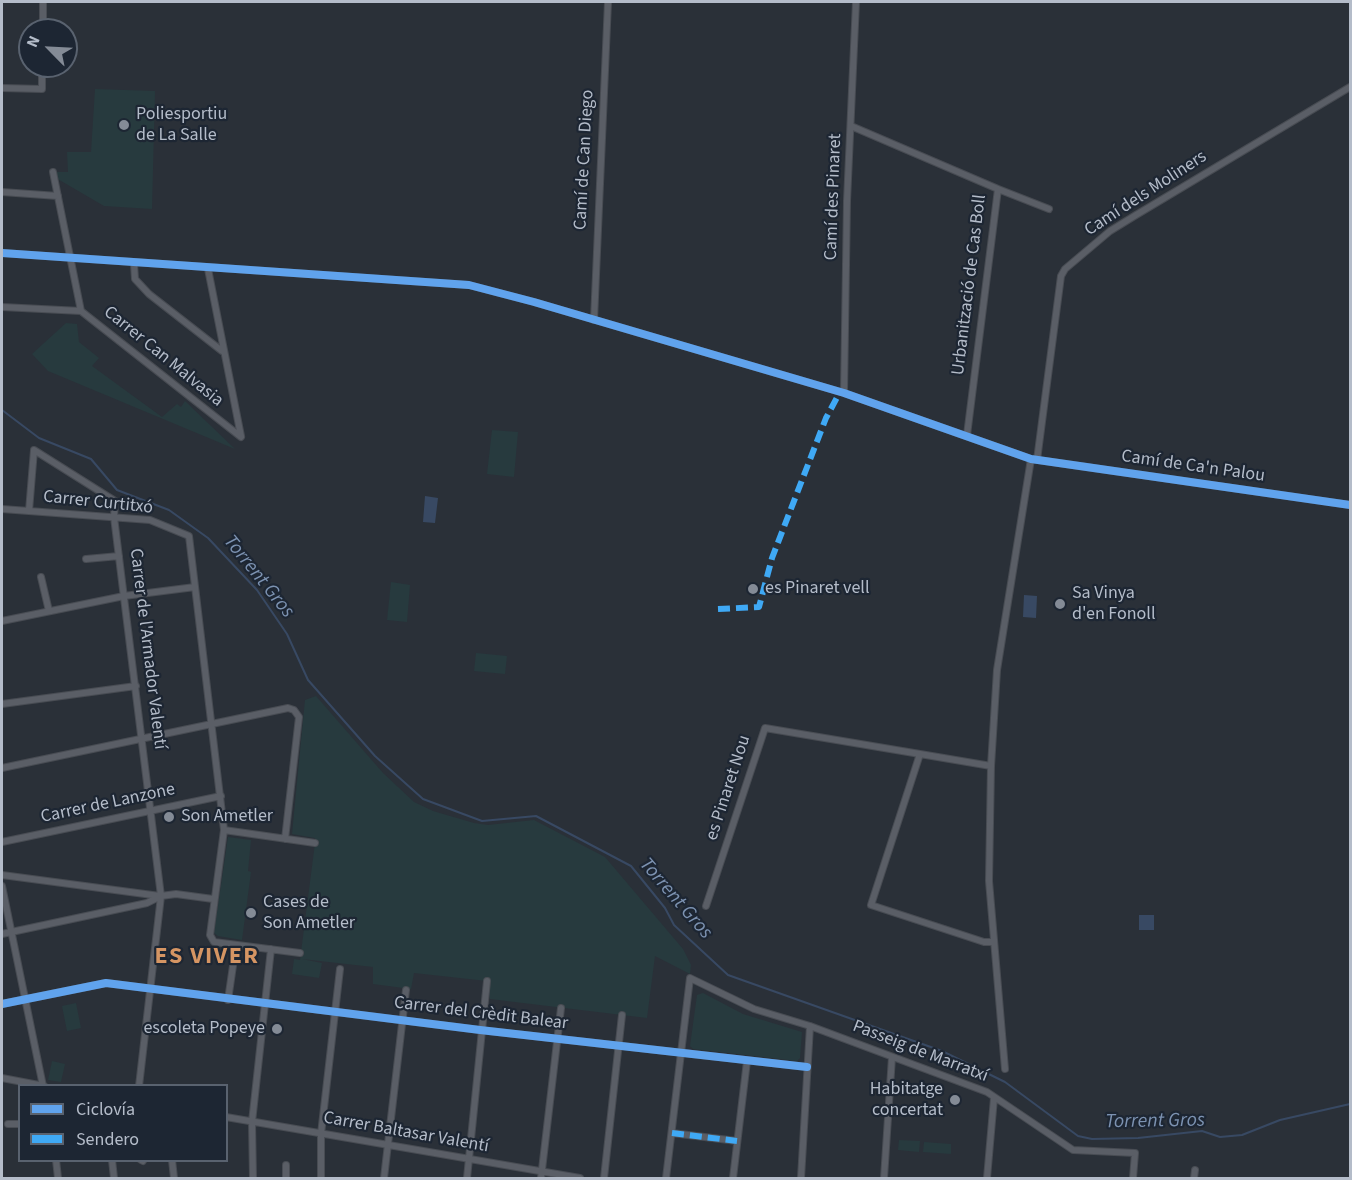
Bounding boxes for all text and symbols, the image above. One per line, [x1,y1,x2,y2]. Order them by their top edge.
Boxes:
north arrow [18,18,78,78]
text: N [21,32,46,51]
street label: Camí de Can Diego [571,89,599,231]
place label: Poliesportiu de La Salle [136,104,227,146]
marker: Poliesportiu de La Salle [117,118,131,132]
street label: Camí des Pinaret [821,133,847,261]
street label: Camí dels Moliners [1081,146,1211,242]
street label: Urbanització de Cas Boll [948,193,992,377]
street label: Carrer Can Malvasia [99,302,227,412]
street label: Camí de Ca'n Palou [1120,446,1266,488]
street label: Carrer Curtitxó [42,486,154,520]
water label: Torrent Gros [217,531,299,623]
street label: Carrer de l'Armador Valentí [124,547,170,751]
place label: es Pinaret vell [765,578,870,600]
marker: es Pinaret vell [746,582,760,596]
place label: Sa Vinya d'en Fonoll [1072,583,1156,626]
marker: Sa Vinya d'en Fonoll [1053,597,1067,611]
street label: es Pinaret Nou [702,733,756,843]
street label: Carrer de Lanzone [39,779,177,829]
place label: Son Ametler [181,806,273,828]
marker: Son Ametler [162,810,176,824]
water label: Torrent Gros [633,853,717,945]
place label: Cases de Son Ametler [263,892,355,934]
marker: Cases de Son Ametler [244,906,258,920]
district label: ES VIVER [154,944,260,972]
street label: Carrer del Crèdit Balear [393,993,569,1035]
street label: Passeig de Marratxí [849,1016,991,1088]
place label: escoleta Popeye [143,1018,265,1040]
marker: escoleta Popeye [270,1022,284,1036]
place label: Habitatge concertat [870,1079,943,1122]
legend [18,1084,228,1162]
marker: Habitatge concertat [948,1093,962,1107]
text: Ciclovía [76,1097,135,1122]
street label: Carrer Baltasar Valentí [322,1108,490,1158]
water label: Torrent Gros [1105,1109,1205,1135]
text: Sendero [76,1127,139,1152]

